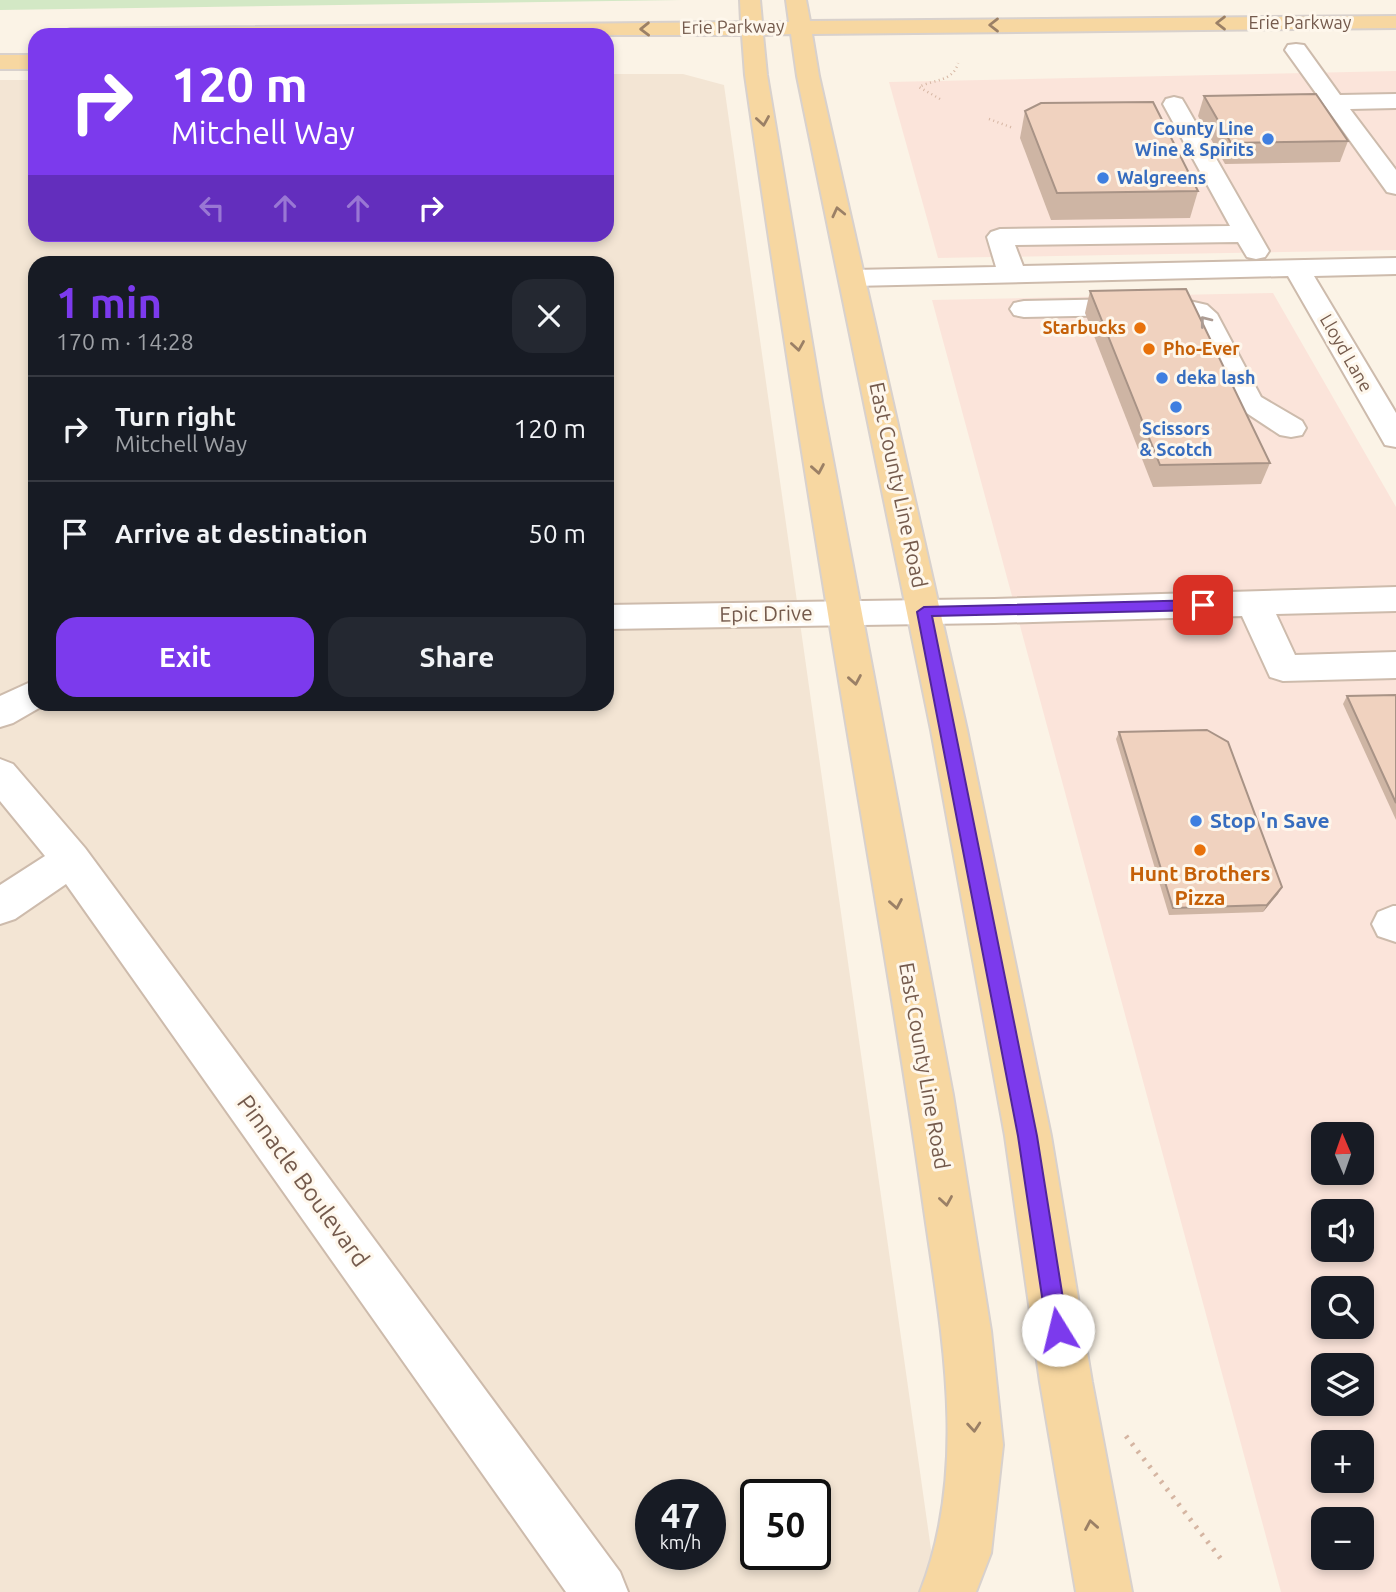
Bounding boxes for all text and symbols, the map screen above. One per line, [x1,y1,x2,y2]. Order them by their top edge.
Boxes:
street label: Erie Parkway [1248,12,1352,32]
street label: Erie Parkway [681,15,785,37]
one-way arrow [1216,15,1226,31]
one-way arrow [988,17,999,33]
one-way arrow [639,21,650,36]
icon: right [56,56,147,147]
text: 120 m [171,56,308,111]
text: Mitchell Way [171,114,355,150]
one-way arrow [755,115,770,127]
place label: County Line Wine & Spirits [1135,118,1254,159]
marker: County Line Wine & Spirits [1260,131,1276,147]
place label: Walgreens [1117,167,1206,187]
marker: Walgreens [1095,170,1111,186]
icon: left [193,189,231,227]
icon: ahead [266,189,304,227]
icon: ahead [339,189,377,227]
icon: right [412,189,450,227]
one-way arrow [832,206,847,218]
text: 1 min [56,279,162,326]
button: close [512,279,586,353]
street label: Lloyd Lane [1317,310,1377,395]
one-way arrow [1200,316,1213,328]
place label: Starbucks [1042,317,1126,337]
marker: Starbucks [1132,320,1148,336]
text: 170 m · 14:28 [56,329,194,354]
place label: Pho-Ever [1163,338,1240,358]
one-way arrow [790,340,805,352]
marker: Pho-Ever [1141,341,1157,357]
place label: deka lash [1176,367,1256,387]
marker: deka lash [1154,370,1170,386]
street label: East County Line Road [865,380,933,590]
marker: Scissors & Scotch [1168,399,1184,415]
text: Turn right [115,402,236,431]
icon: right [56,410,94,448]
text: 120 m [514,414,586,443]
place label: Scissors & Scotch [1139,418,1213,459]
text: Mitchell Way [115,431,247,456]
one-way arrow [810,463,825,475]
icon: arrive [56,515,94,553]
text: Arrive at destination [115,519,368,548]
text: 50 m [528,519,586,548]
pin [1173,575,1233,635]
icon: arrive [1184,586,1222,624]
street label: Epic Drive [719,600,813,626]
button: Exit [56,617,314,697]
button: Share [328,617,586,697]
one-way arrow [847,674,862,686]
place label: Stop 'n Save [1210,808,1330,832]
marker: Stop 'n Save [1188,813,1204,829]
marker: Hunt Brothers Pizza [1192,842,1208,858]
place label: Hunt Brothers Pizza [1130,861,1270,909]
one-way arrow [887,898,902,910]
street label: East County Line Road [895,961,955,1171]
street label: Pinnacle Boulevard [232,1090,375,1272]
north arrow [1311,1122,1374,1185]
map controls [1311,1122,1374,1570]
one-way arrow [938,1195,953,1207]
button: sound [1311,1199,1374,1262]
button: search [1311,1276,1374,1339]
position arrow [1021,1293,1095,1367]
button: layers [1311,1353,1374,1416]
one-way arrow [966,1421,981,1432]
button: + [1311,1430,1374,1493]
speed limit sign: 50 [740,1479,831,1570]
text: 47 [661,1495,700,1535]
button: − [1311,1507,1374,1570]
one-way arrow [1085,1519,1100,1531]
text: km/h [660,1532,701,1552]

